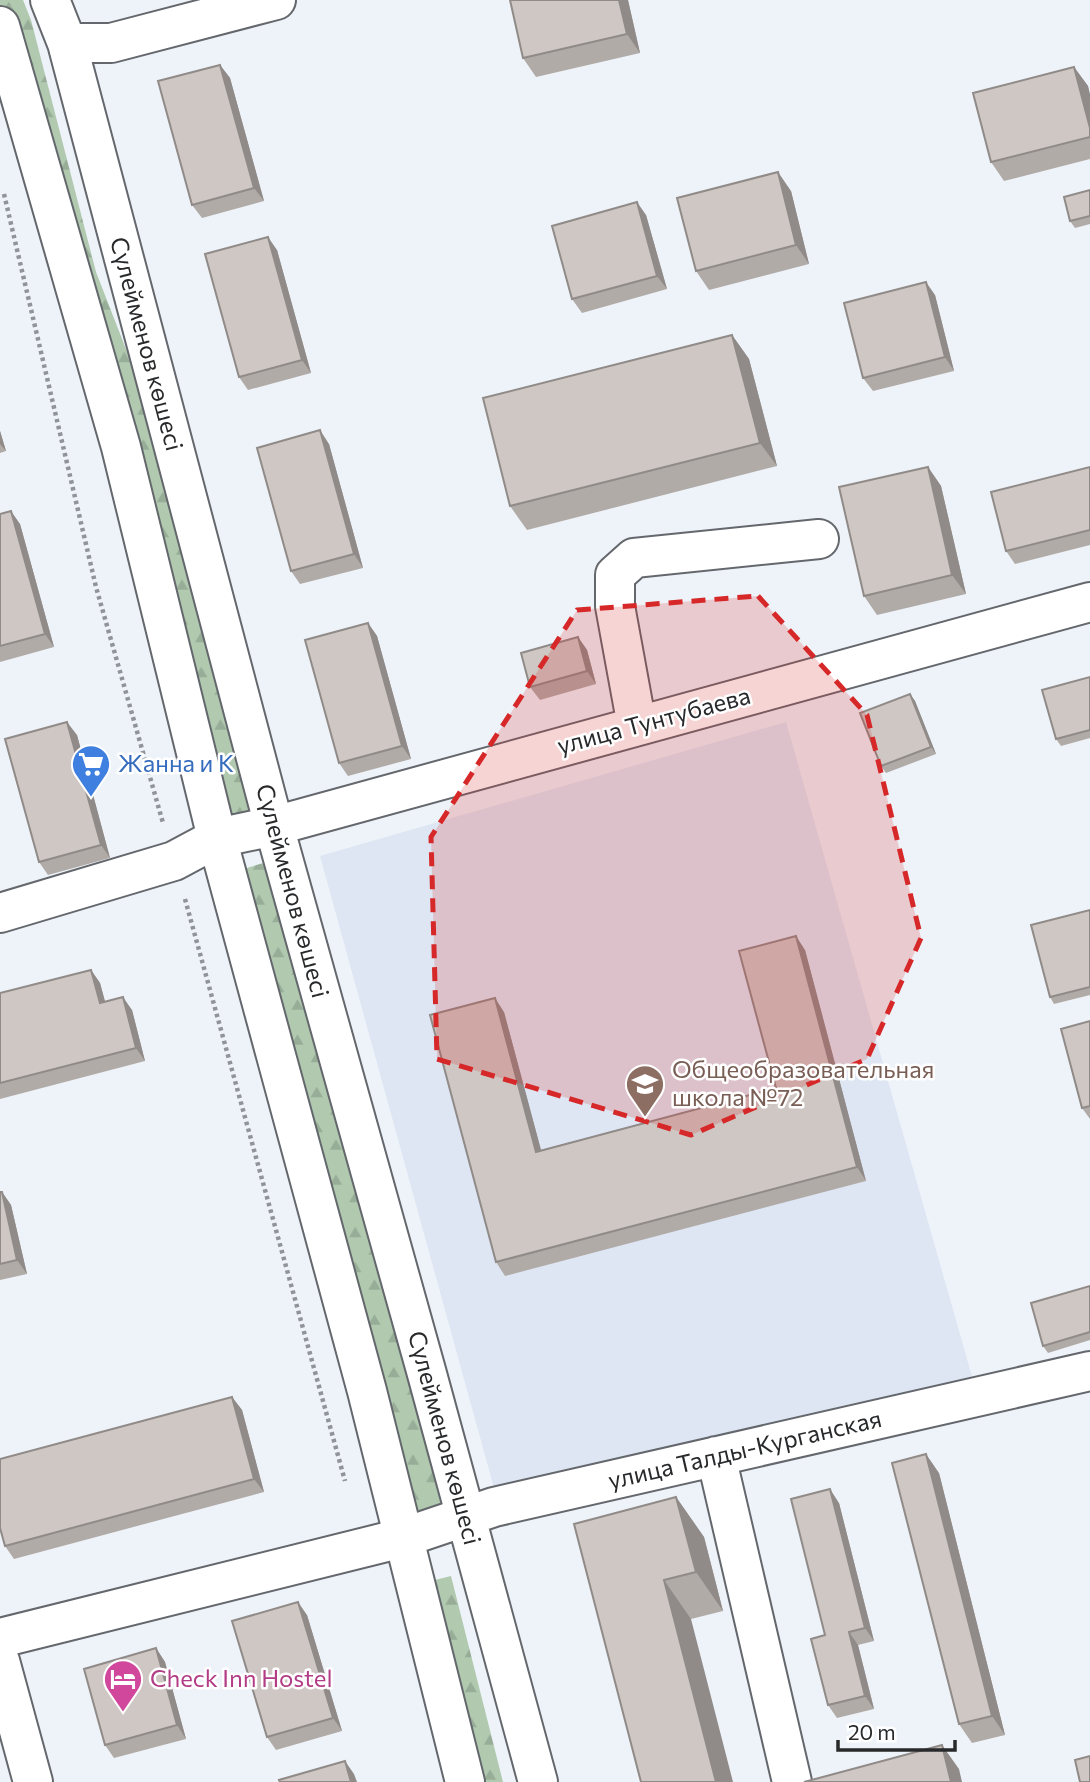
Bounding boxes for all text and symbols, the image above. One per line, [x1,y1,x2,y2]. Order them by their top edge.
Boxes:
street label: Сүлейменов көшесі [105,234,190,454]
street label: улица Тунтубаева [554,680,753,759]
supermarket icon: Жанна и К [70,743,112,798]
place label: Жанна и К [118,748,234,777]
street label: Сүлейменов көшесі [251,781,336,1001]
place label: Общеобразовательная школа №72 [672,1054,934,1111]
school or university icon: Общеобразовательная школа №72 [624,1063,666,1118]
street label: Сүлейменов көшесі [403,1328,488,1548]
street label: улица Талды-Курганская [605,1403,884,1494]
hotel icon: Check Inn Hostel [102,1658,144,1713]
place label: Check Inn Hostel [150,1663,333,1692]
scale bar [838,1708,955,1752]
text: 20 m [848,1719,896,1744]

